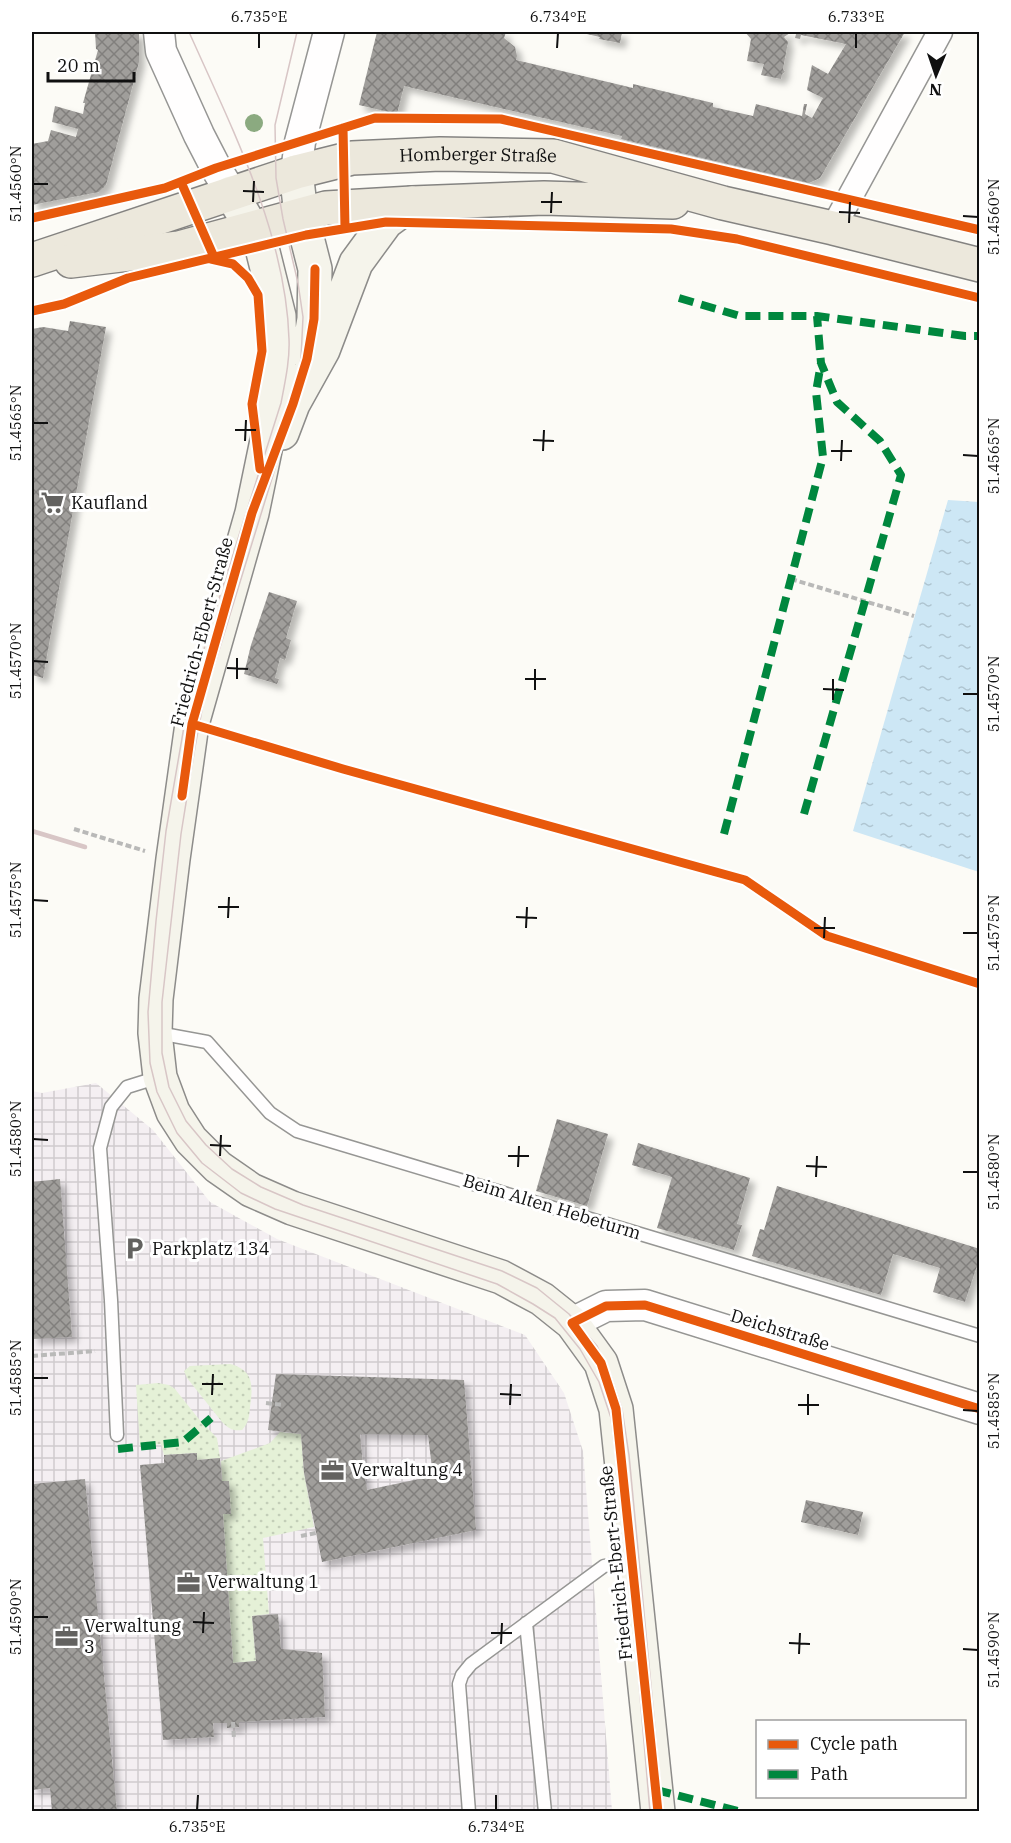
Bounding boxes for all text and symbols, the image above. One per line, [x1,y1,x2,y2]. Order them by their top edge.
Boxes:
text: 6.735°E [231,7,287,26]
text: 6.734°E [530,7,586,26]
text: 6.733°E [828,7,884,26]
scale bar [48,45,134,83]
north arrow [906,45,966,105]
text: 20 m [57,54,100,77]
text: N [929,80,942,100]
street label: Homberger Straße [399,142,557,167]
text: 51.4560°N [6,146,25,222]
text: 51.4560°N [984,179,1003,255]
text: 51.4565°N [6,385,25,461]
text: 51.4565°N [984,418,1003,494]
supermarket icon: Kaufland [40,490,66,516]
place label: Kaufland [71,491,148,514]
street label: Friedrich-Ebert-Straße [165,535,238,729]
text: 51.4570°N [6,623,25,699]
text: 51.4570°N [984,656,1003,732]
text: 51.4575°N [6,862,25,938]
text: 51.4575°N [984,895,1003,971]
text: 51.4580°N [6,1101,25,1177]
text: 51.4580°N [984,1134,1003,1210]
street label: Beim Alten Hebeturm [460,1168,644,1245]
parking icon: Parkplatz 134 [121,1236,147,1262]
place label: Parkplatz 134 [152,1237,269,1260]
street label: Deichstraße [728,1304,833,1356]
text: 51.4585°N [6,1340,25,1416]
text: 51.4585°N [984,1373,1003,1449]
office icon: Verwaltung 4 [320,1457,346,1483]
place label: Verwaltung 4 [351,1458,463,1481]
street label: Friedrich-Ebert-Straße [594,1465,637,1661]
office icon: Verwaltung 1 [176,1569,202,1595]
place label: Verwaltung 1 [207,1570,319,1593]
text: 51.4590°N [6,1579,25,1655]
text: 51.4590°N [984,1612,1003,1688]
place label: Verwaltung 3 [84,1614,181,1658]
office icon: Verwaltung 3 [53,1623,79,1649]
legend [756,1720,966,1798]
text: Cycle path [810,1732,898,1755]
text: Path [810,1762,848,1785]
text: 6.735°E [169,1817,225,1836]
text: 6.734°E [468,1817,524,1836]

